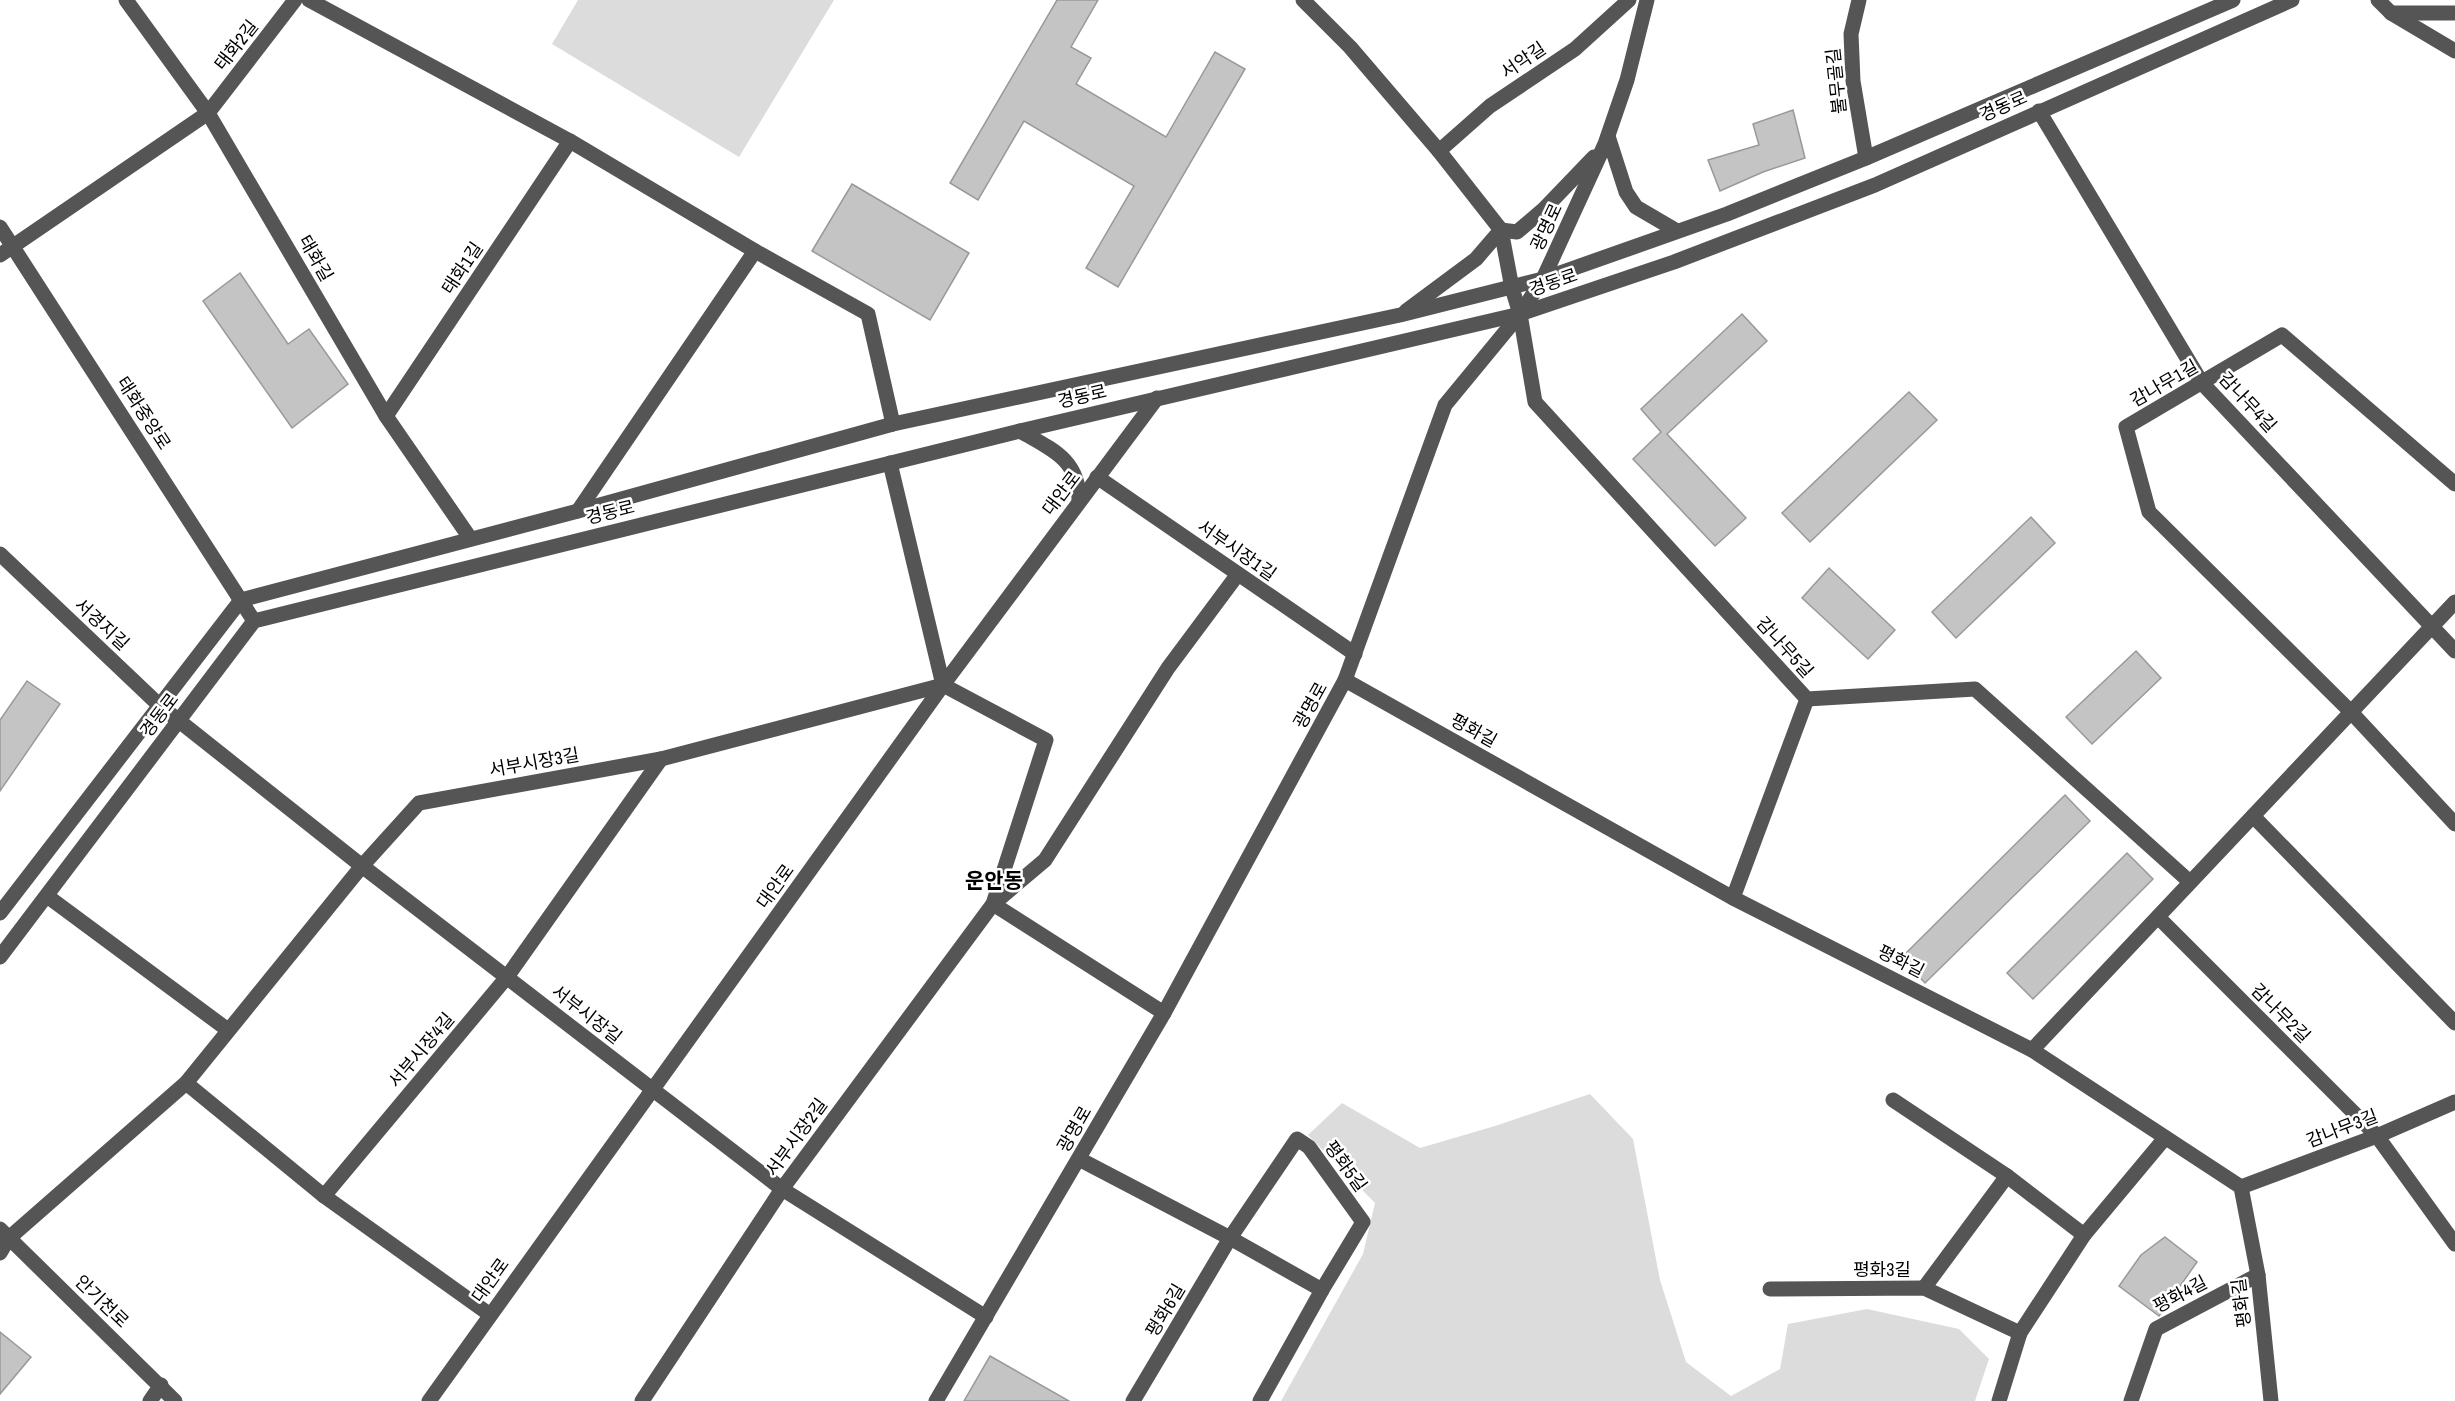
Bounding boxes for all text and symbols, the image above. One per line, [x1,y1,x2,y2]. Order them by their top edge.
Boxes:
street label: 태화2길 [208,14,264,76]
street label: 서악길 [1495,36,1551,84]
street label: 불무골길 [1820,47,1852,115]
street label: 경동로 [1975,84,2031,128]
street label: 광명로 [1524,199,1568,255]
street label: 태화길 [293,230,339,286]
street label: 태화1길 [435,237,489,299]
street label: 경동로 [1525,262,1581,302]
street label: 감나무1길 [2126,354,2202,412]
street label: 감나무4길 [2213,366,2283,438]
street label: 태화중앙로 [111,371,177,455]
street label: 경동로 [1055,378,1109,414]
street label: 대안로 [1036,466,1086,520]
street label: 경동로 [583,494,637,530]
street label: 서부시장1길 [1193,514,1281,586]
street label: 서경지길 [69,592,135,656]
street label: 감나무5길 [1751,611,1819,683]
street label: 광명로 [1287,677,1333,733]
street label: 경동로 [134,688,184,742]
street label: 평화길 [1446,707,1502,753]
street label: 서부시장3길 [487,742,581,782]
street label: 대안로 [750,859,800,913]
district label: 운안동 [965,866,1023,895]
street label: 평화길 [1873,939,1929,983]
street label: 감나무2길 [2246,978,2316,1048]
street label: 서부시장길 [547,979,627,1049]
street label: 서부시장4길 [382,1007,460,1093]
street label: 서부시장2길 [759,1093,833,1181]
street label: 광명로 [1051,1101,1097,1157]
street label: 감나무3길 [2303,1103,2381,1153]
street label: 평화5길 [1319,1135,1373,1197]
street label: 대안로 [465,1253,515,1307]
street label: 평화3길 [1853,1257,1911,1282]
street label: 안기천로 [69,1269,135,1333]
street label: 평화4길 [2149,1269,2211,1319]
street label: 평화길 [2226,1277,2256,1329]
street label: 평화6길 [1139,1279,1191,1341]

